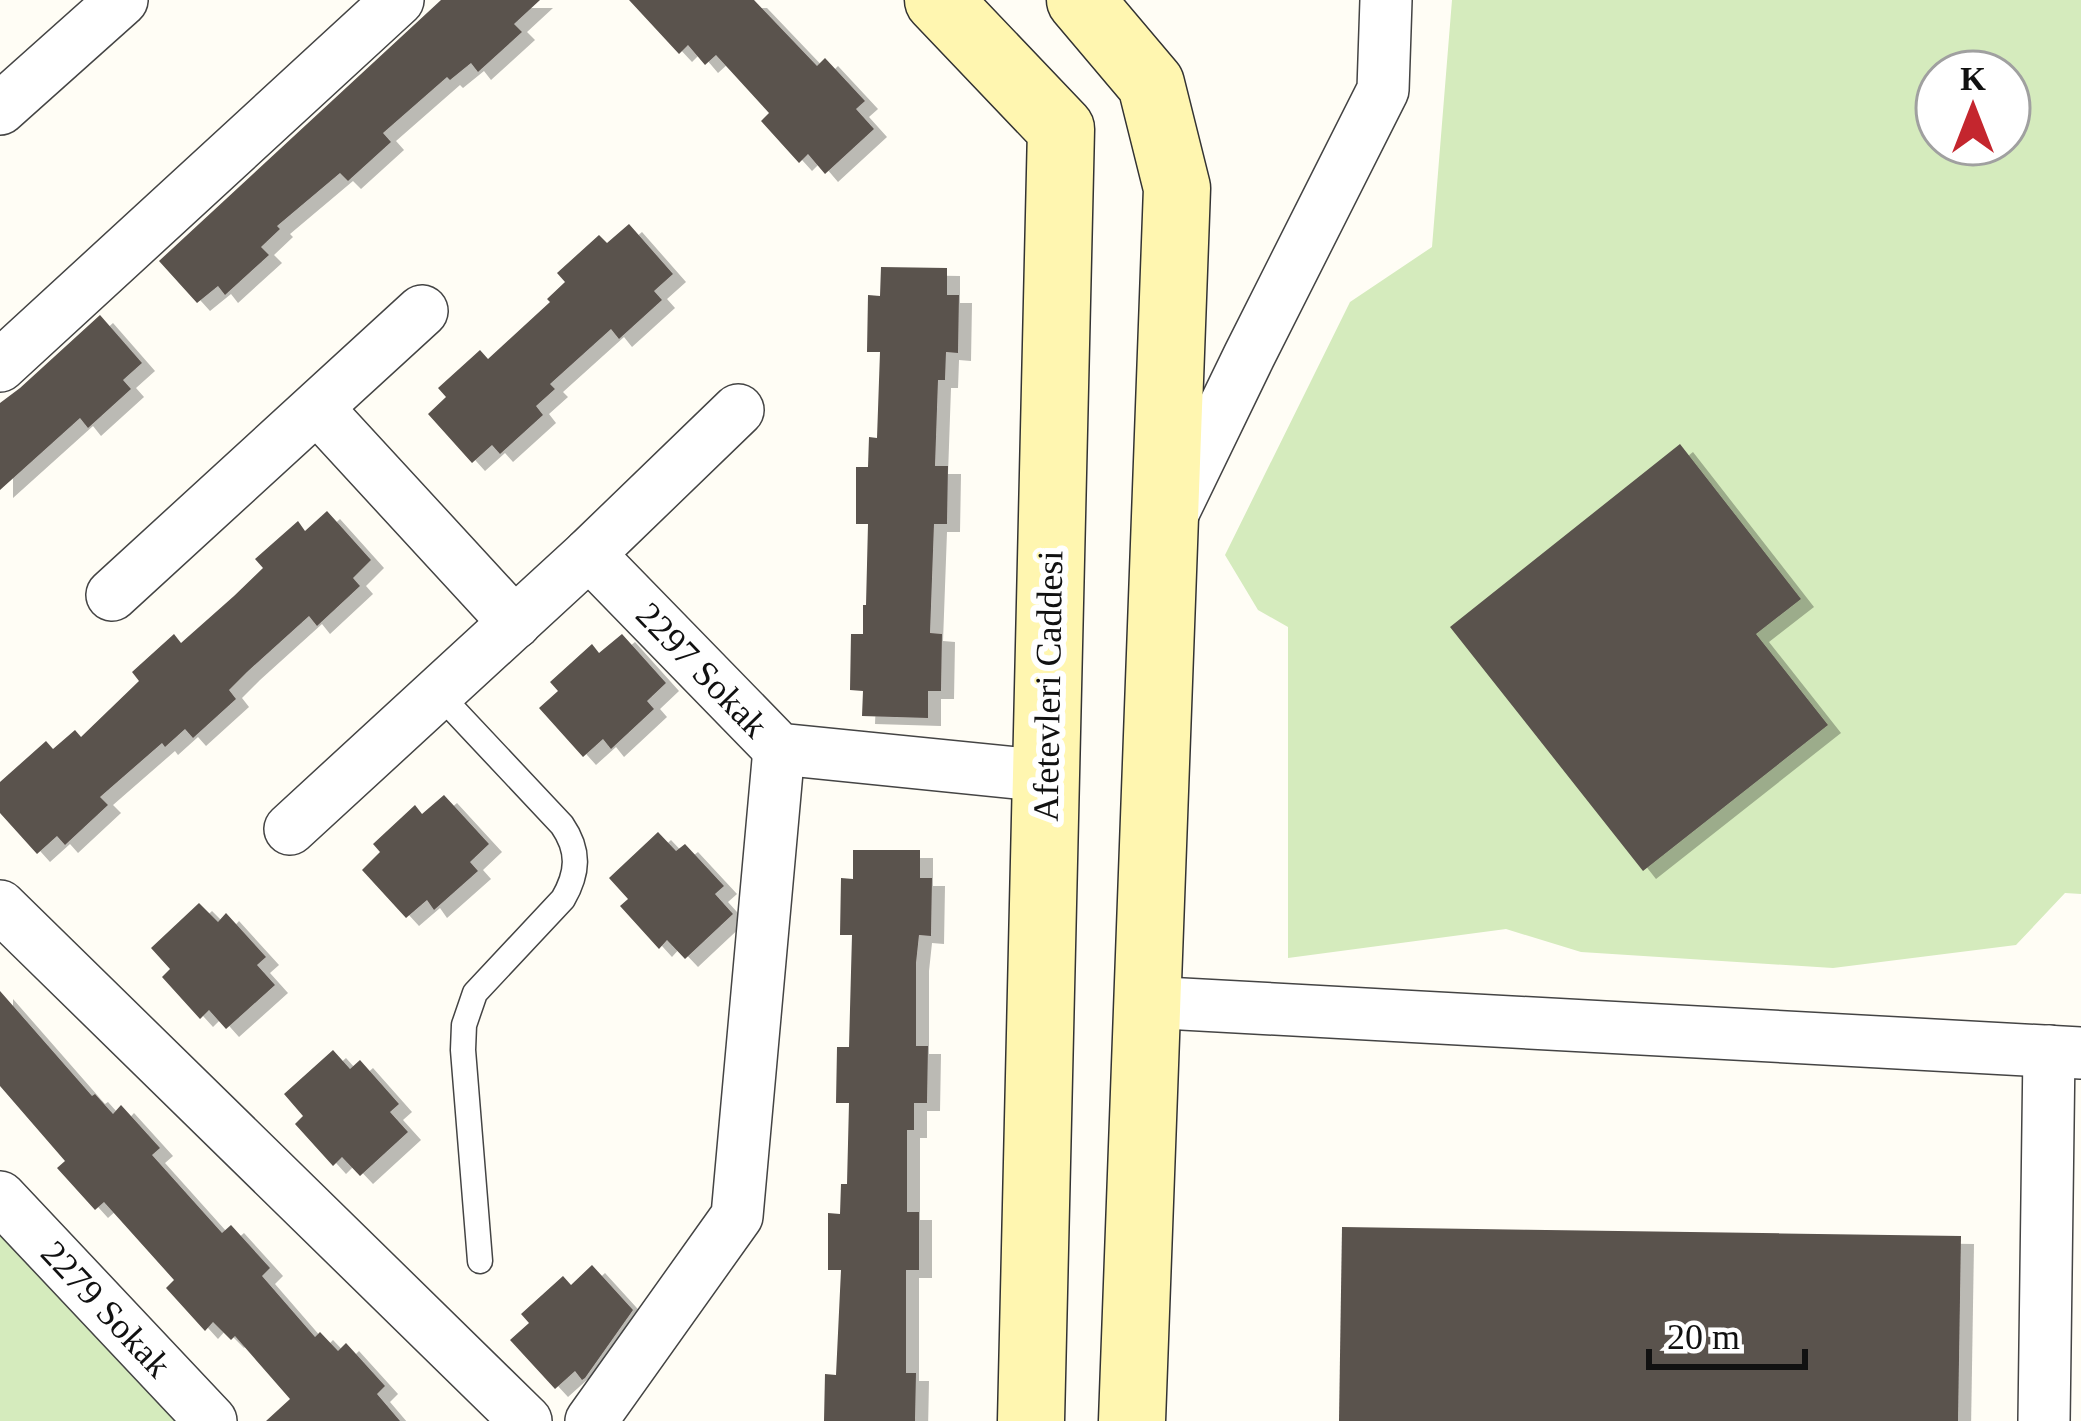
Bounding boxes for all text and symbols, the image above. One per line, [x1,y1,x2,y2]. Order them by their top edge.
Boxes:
north arrow [1913,48,2033,168]
text: K [1960,61,1986,97]
street label: Afetevleri Caddesi [1026,550,1070,822]
street label: 2297 Sokak [628,595,776,745]
street label: 2279 Sokak [33,1233,179,1385]
scale bar [1649,1295,1805,1369]
text: 20 m [1667,1317,1740,1357]

